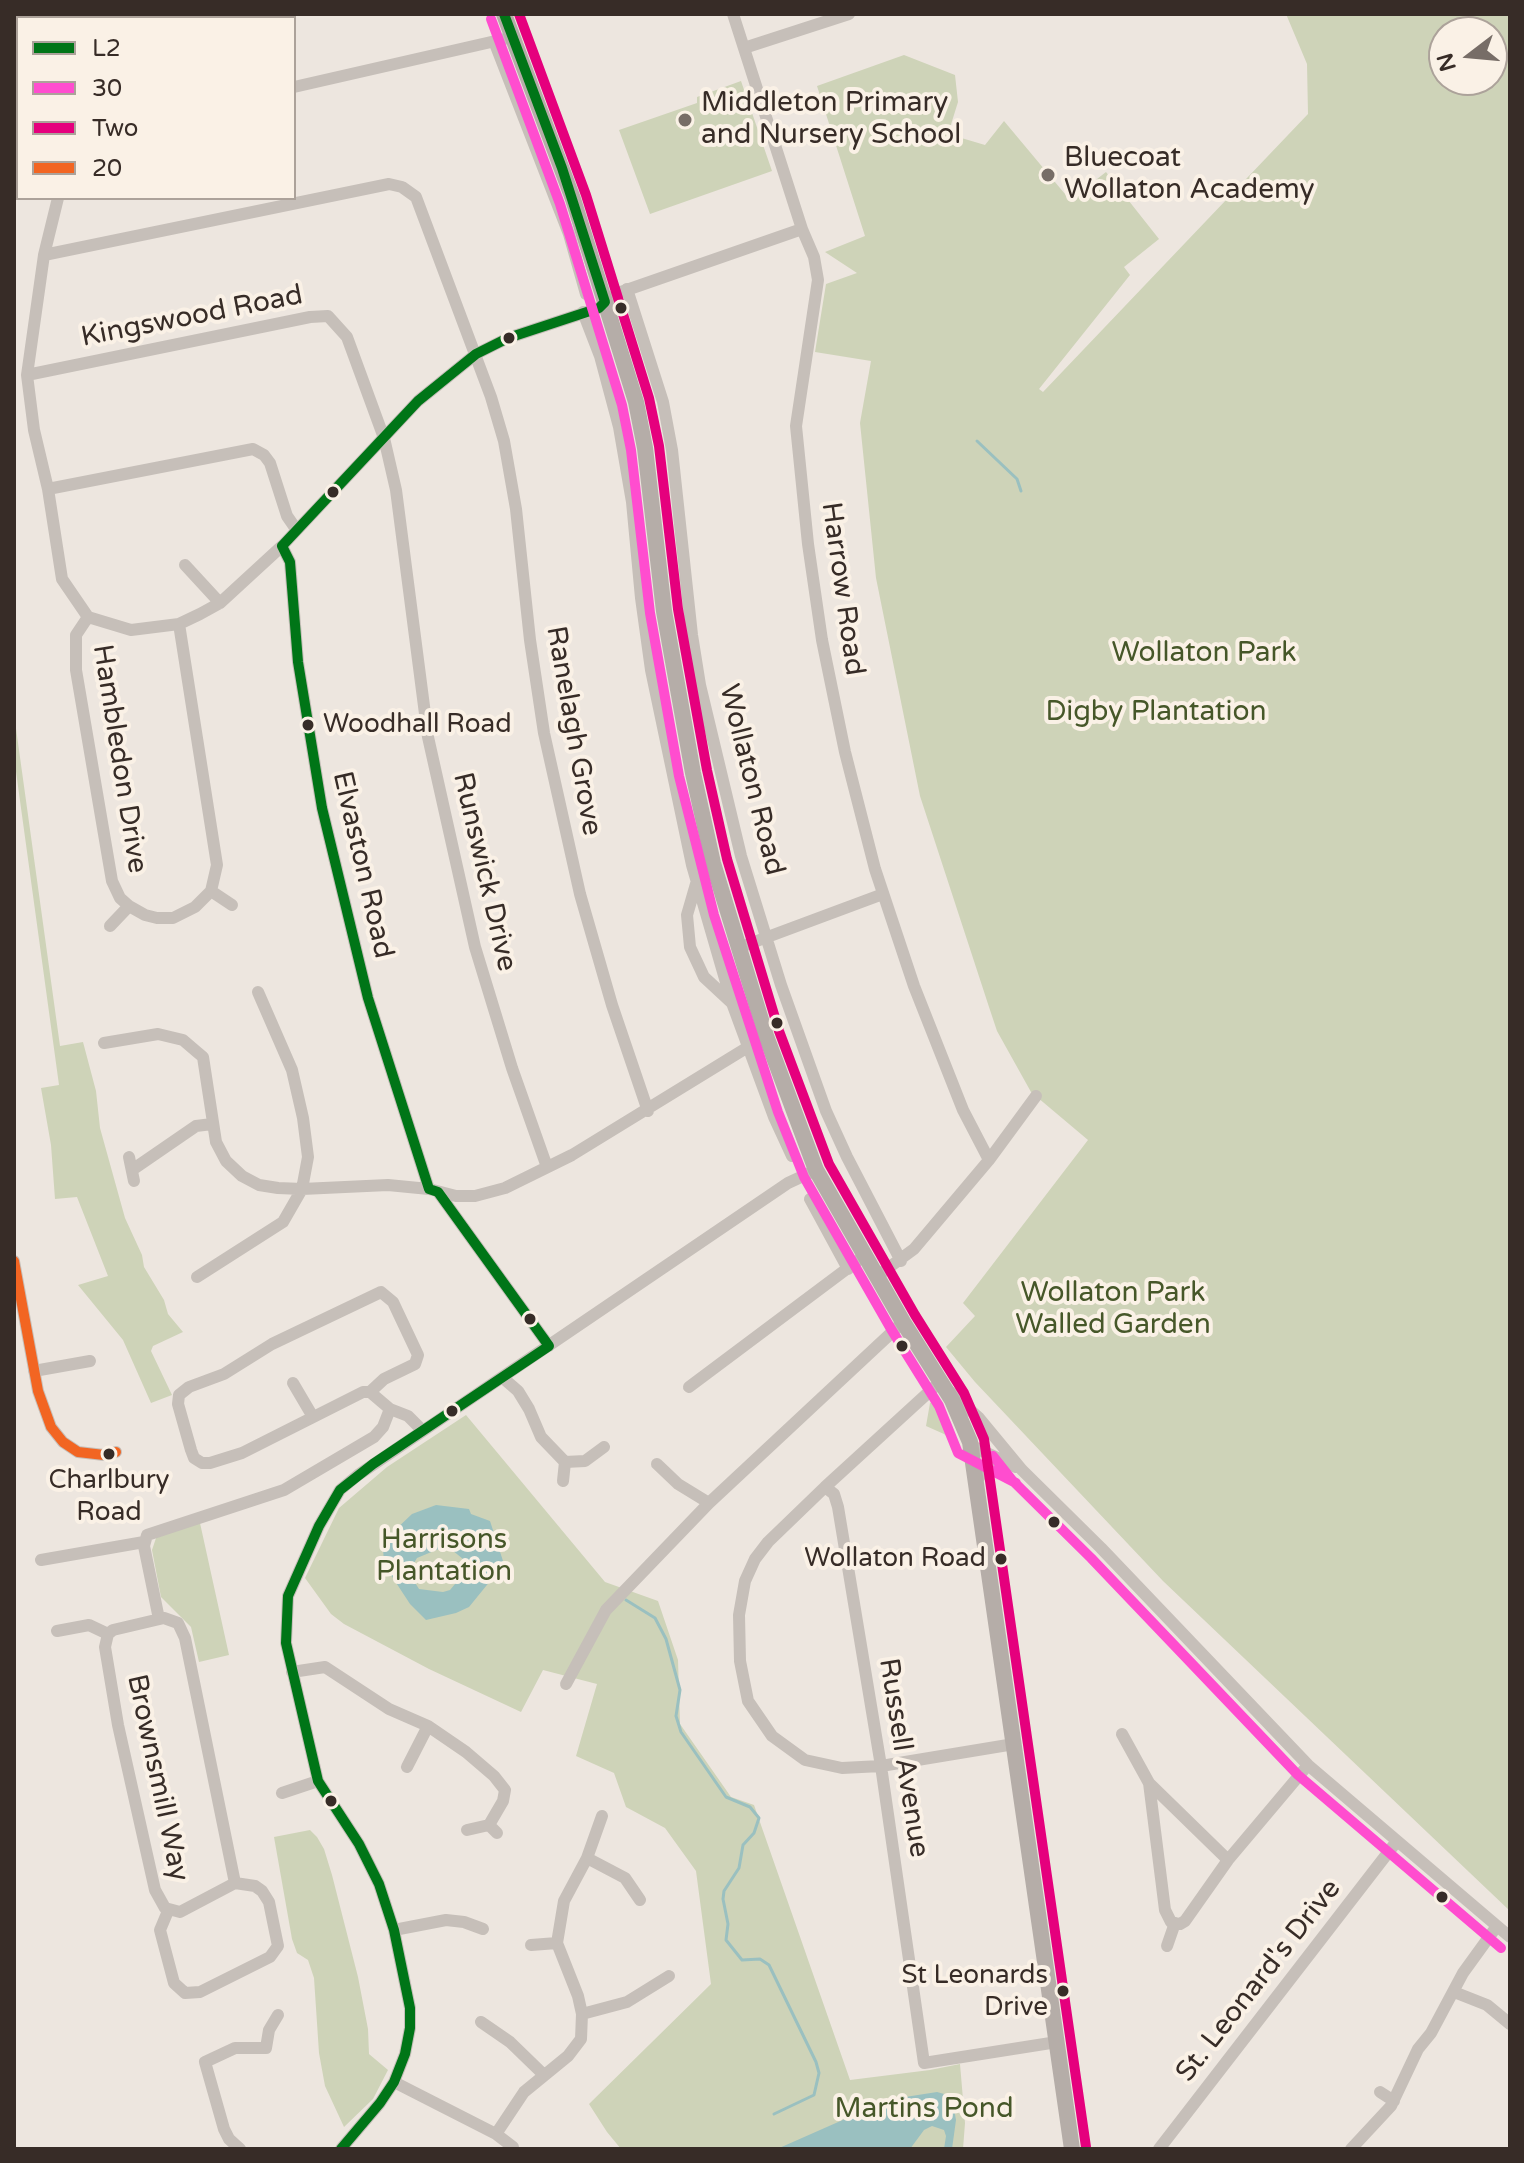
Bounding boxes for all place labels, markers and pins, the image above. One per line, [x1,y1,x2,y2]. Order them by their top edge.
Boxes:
place label: Middleton Primary and Nursery School [701,87,961,153]
marker: Middleton Primary and Nursery School [676,111,694,129]
place label: Bluecoat Wollaton Academy [1064,142,1314,208]
marker: Bluecoat Wollaton Academy [1039,166,1057,184]
unlabelled marker [613,300,629,316]
unlabelled marker [501,330,517,346]
unlabelled marker [325,484,341,500]
place label: Woodhall Road [323,709,512,741]
marker: Woodhall Road [300,717,316,733]
unlabelled marker [769,1015,785,1031]
unlabelled marker [522,1311,538,1327]
unlabelled marker [894,1338,910,1354]
unlabelled marker [444,1403,460,1419]
marker: Charlbury Road [101,1446,117,1462]
place label: Charlbury Road [48,1465,170,1526]
unlabelled marker [1046,1514,1062,1530]
place label: Wollaton Road [804,1543,986,1575]
marker: Wollaton Road [993,1551,1009,1567]
unlabelled marker [323,1793,339,1809]
unlabelled marker [1434,1889,1450,1905]
place label: St Leonards Drive [901,1960,1048,2022]
marker: St Leonards Drive [1055,1983,1071,1999]

